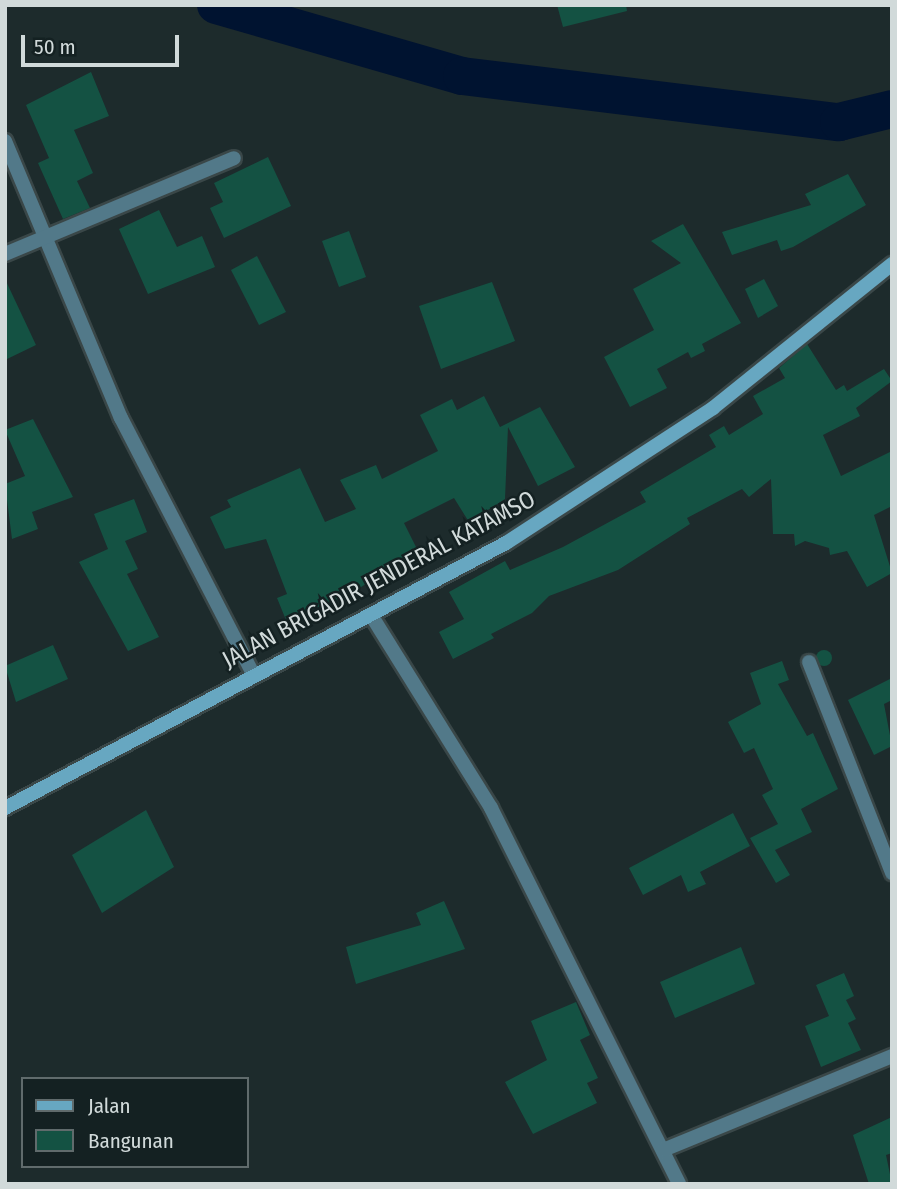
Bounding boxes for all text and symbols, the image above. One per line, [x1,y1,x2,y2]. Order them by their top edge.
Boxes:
scale bar [24,21,182,65]
text: 50 m [34,34,76,60]
street label: JALAN BRIGADIR JENDERAL KATAMSO [218,485,540,675]
legend [21,1077,248,1168]
text: Jalan [88,1093,131,1119]
text: Bangunan [88,1128,174,1154]

